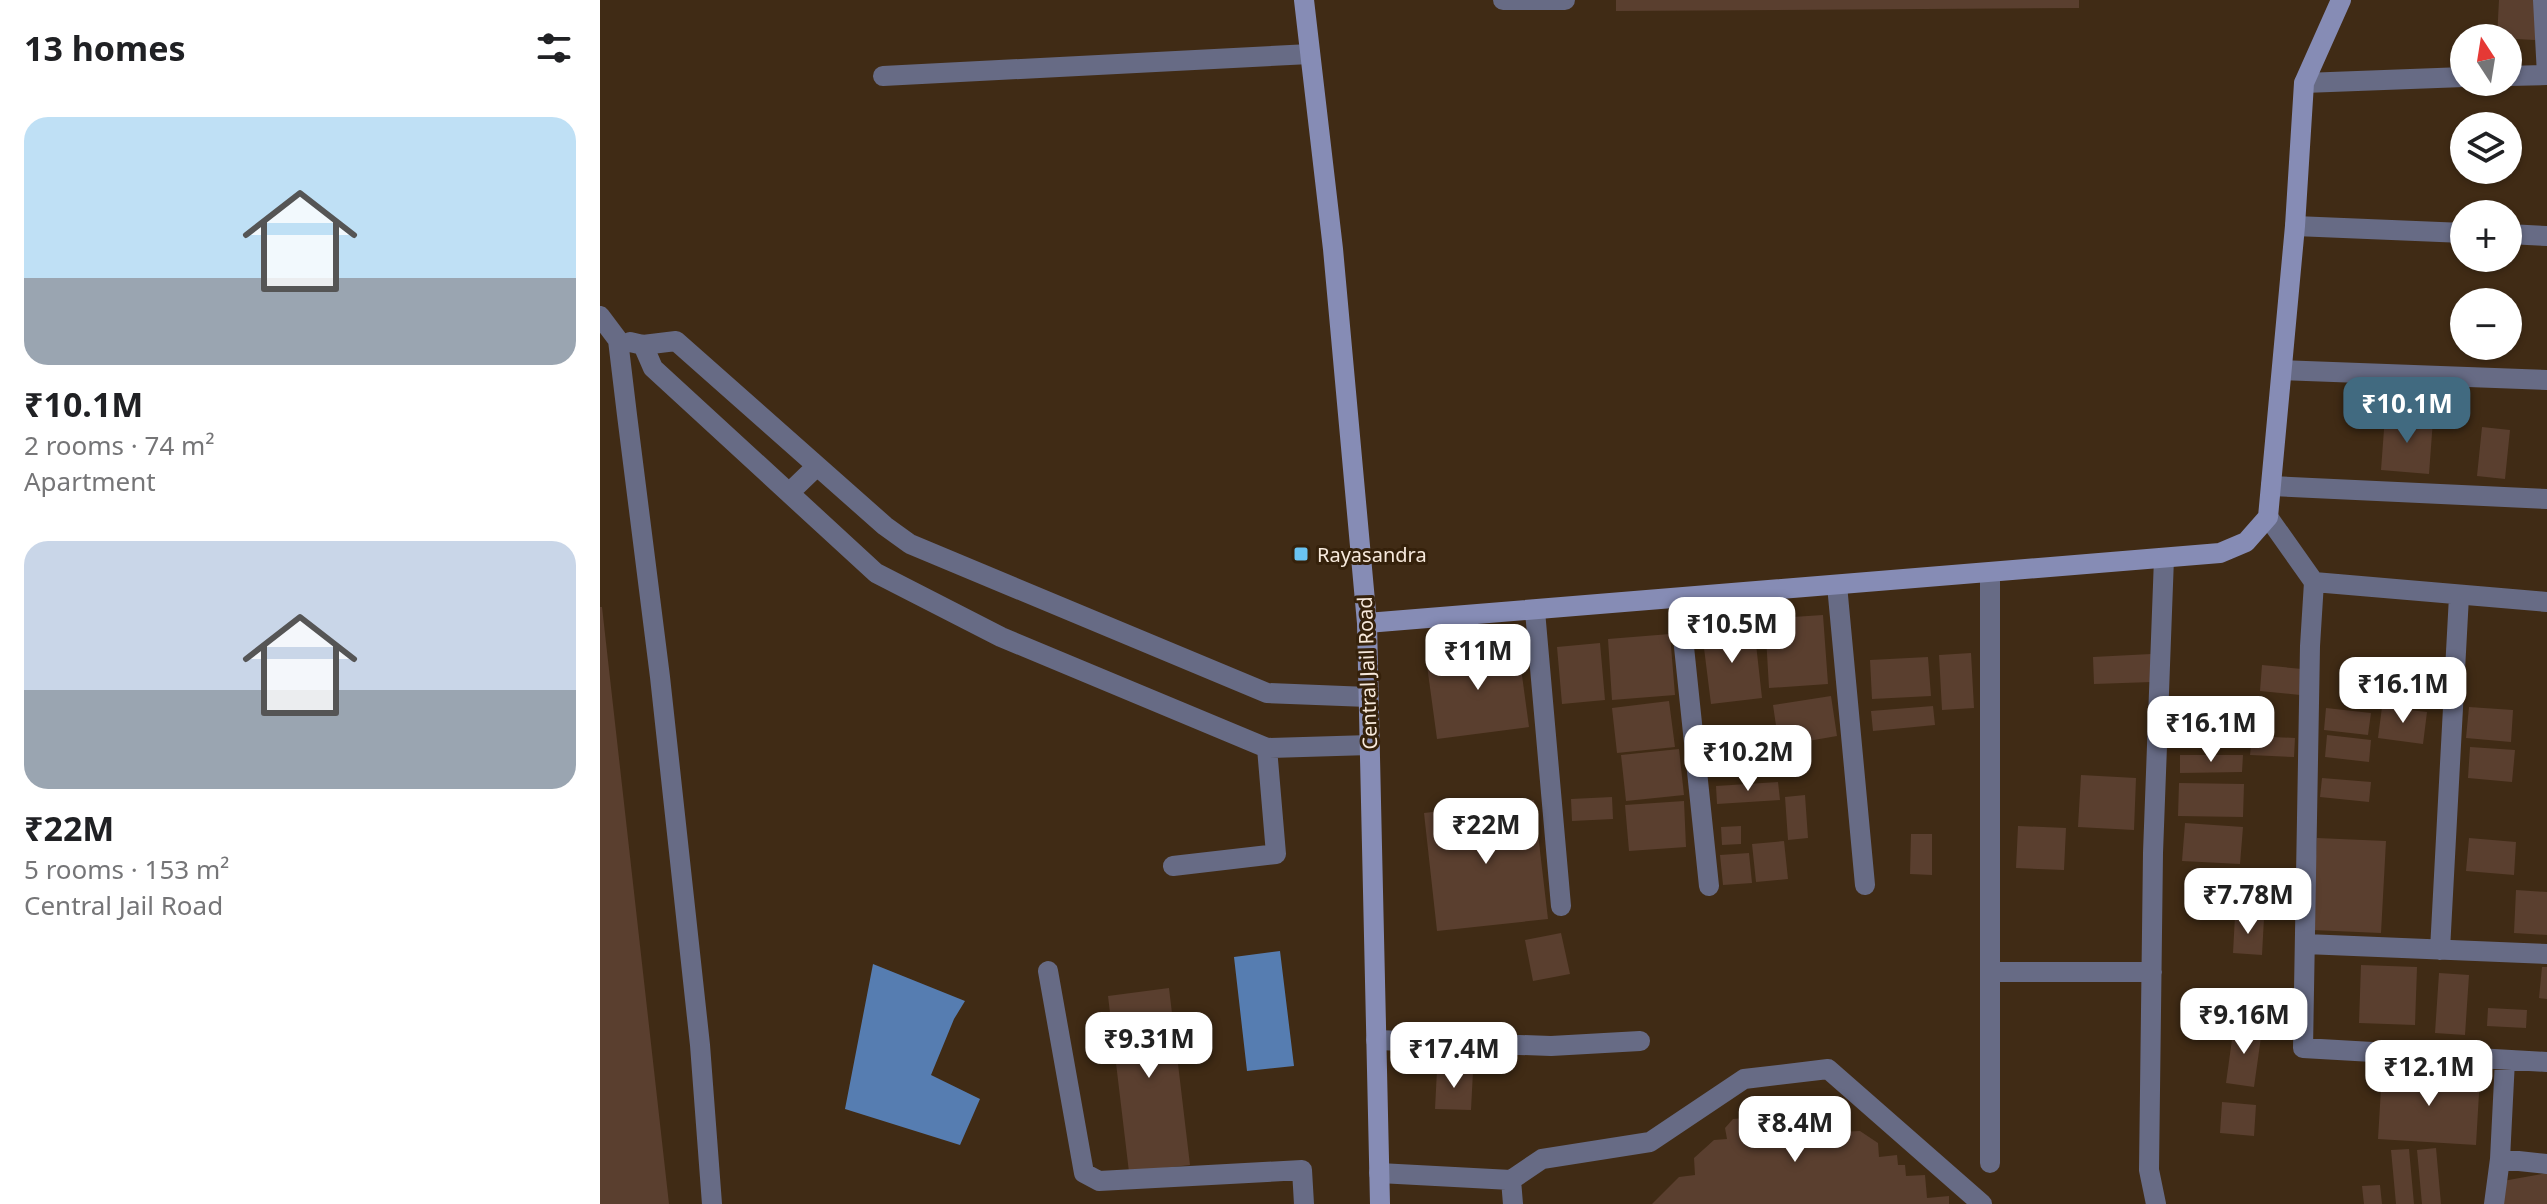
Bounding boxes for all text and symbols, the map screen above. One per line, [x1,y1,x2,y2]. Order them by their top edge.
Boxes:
north arrow [2450,24,2522,96]
map controls [2450,24,2522,360]
text: 13 homes [24,25,186,71]
icon: filters [532,26,576,70]
button: layers [2450,112,2522,184]
icon: home [228,169,372,313]
button: + [2450,200,2522,272]
button: − [2450,288,2522,360]
pin: ₹10.1M [2342,377,2472,445]
text: ₹10.1M [24,381,143,427]
text: ₹10.1M [2361,385,2453,421]
text: 2 rooms · 74 m² [24,427,214,463]
text: Apartment [24,463,156,499]
place label: Rayasandra [1317,541,1427,568]
marker: Rayasandra [1292,545,1310,563]
icon: home [228,593,372,737]
street label: Central Jail Road [1351,596,1383,750]
pin: ₹10.5M [1667,597,1797,665]
text: ₹10.5M [1686,605,1778,641]
pin: ₹11M [1431,624,1525,692]
text: ₹11M [1443,632,1513,668]
pin: ₹16.1M [2338,657,2468,725]
text: ₹16.1M [2357,665,2449,701]
pin: ₹16.1M [2146,696,2276,764]
text: ₹16.1M [2165,704,2257,740]
pin: ₹10.2M [1683,725,1813,793]
text: ₹10.2M [1702,733,1794,769]
pin: ₹22M [1439,798,1533,866]
text: ₹22M [24,805,114,851]
text: ₹22M [1451,806,1521,842]
text: 5 rooms · 153 m² [24,851,229,887]
pin: ₹7.78M [2183,868,2313,936]
text: ₹7.78M [2202,876,2294,912]
text: Central Jail Road [24,887,223,923]
pin: ₹9.16M [2179,988,2309,1056]
text: ₹9.16M [2198,996,2290,1032]
pin: ₹9.31M [1084,1012,1214,1080]
text: ₹9.31M [1103,1020,1195,1056]
pin: ₹17.4M [1389,1022,1519,1090]
text: ₹17.4M [1408,1030,1500,1066]
pin: ₹12.1M [2364,1040,2494,1108]
text: ₹12.1M [2383,1048,2475,1084]
pin: ₹8.4M [1739,1096,1851,1164]
text: ₹8.4M [1757,1104,1833,1140]

